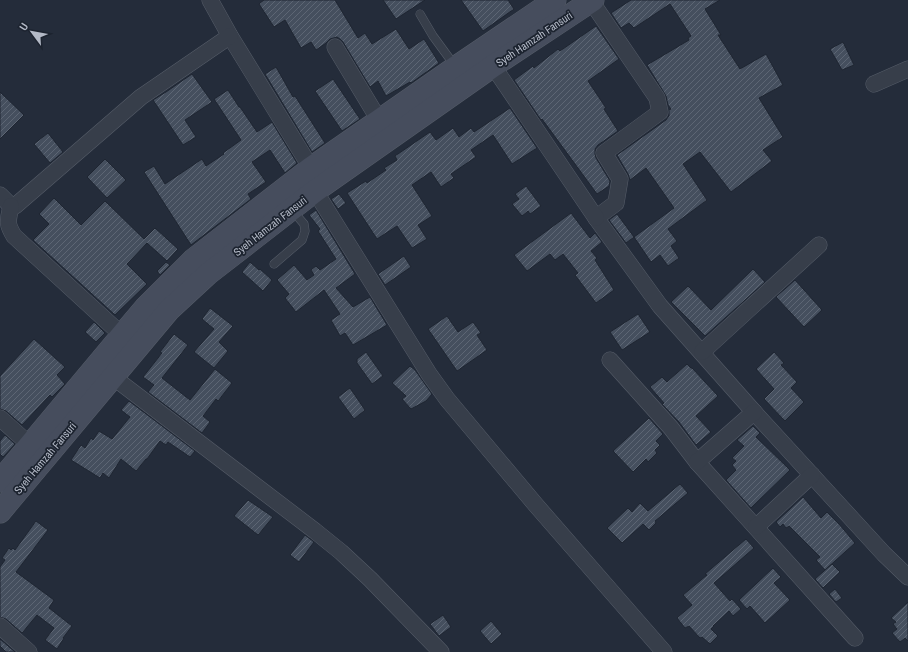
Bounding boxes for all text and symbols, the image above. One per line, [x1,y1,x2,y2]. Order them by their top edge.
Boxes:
street label: Syeh Hamzah Fansuri [493,8,575,70]
north arrow [12,12,52,52]
text: U [16,20,31,33]
street label: Syeh Hamzah Fansuri [231,193,309,259]
street label: Syeh Hamzah Fansuri [11,419,79,497]

